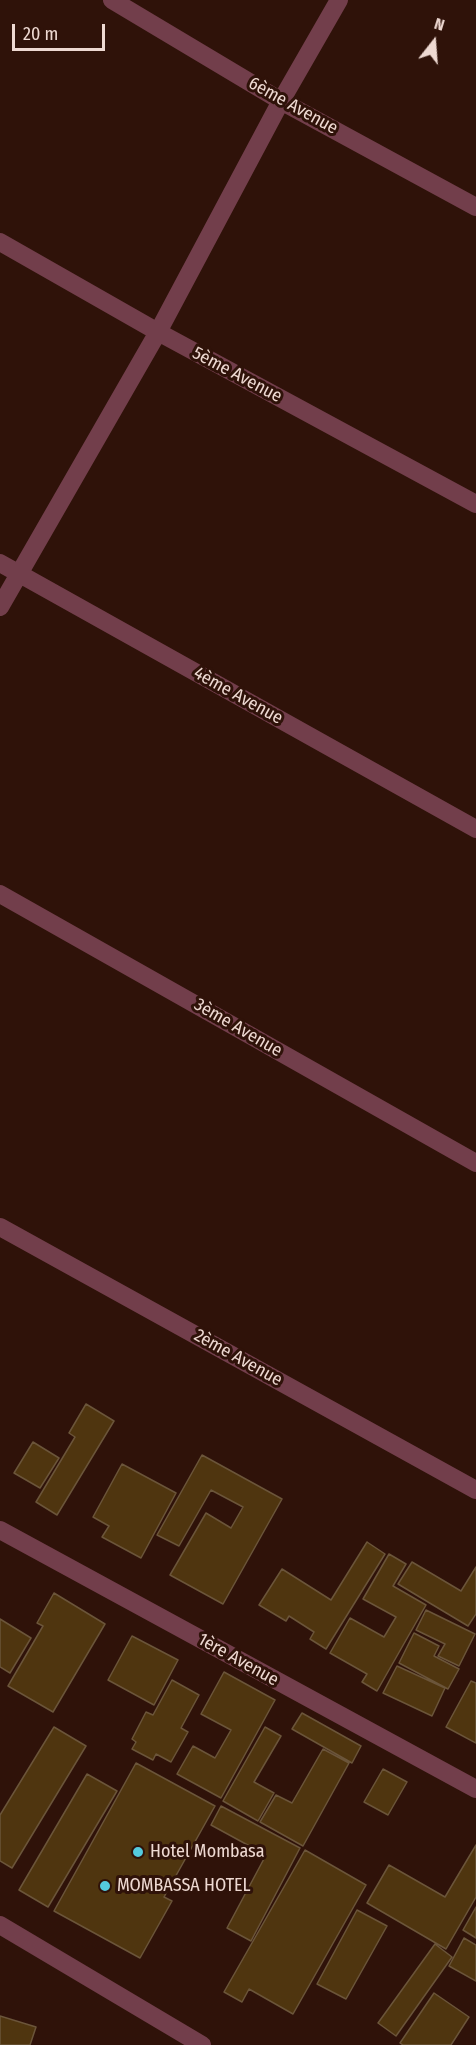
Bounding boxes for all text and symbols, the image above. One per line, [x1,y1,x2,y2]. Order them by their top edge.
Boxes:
scale bar [15,12,108,50]
north arrow [404,12,464,72]
text: N [432,14,447,35]
text: 20 m [23,23,58,45]
street label: 6ème Avenue [245,73,341,139]
street label: 5ème Avenue [189,342,285,408]
street label: 4ème Avenue [190,663,286,729]
street label: 3ème Avenue [190,994,286,1062]
street label: 2ème Avenue [190,1325,286,1391]
street label: 1ère Avenue [194,1629,282,1691]
place label: Hotel Mombasa [150,1841,264,1863]
marker: Hotel Mombasa [131,1845,145,1859]
place label: MOMBASSA HOTEL [117,1875,250,1897]
marker: MOMBASSA HOTEL [98,1879,112,1893]

